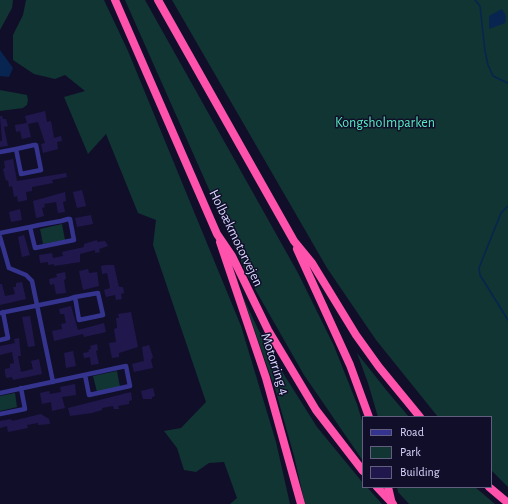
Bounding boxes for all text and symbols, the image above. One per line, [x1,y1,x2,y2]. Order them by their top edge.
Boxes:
park label: Kongsholmparken [335,115,435,131]
street label: Holbækmotorvejen [205,187,267,289]
street label: Motorring 4 [257,331,293,397]
legend [362,416,492,488]
text: Road [400,426,424,438]
text: Park [400,446,421,458]
text: Building [400,466,440,478]

